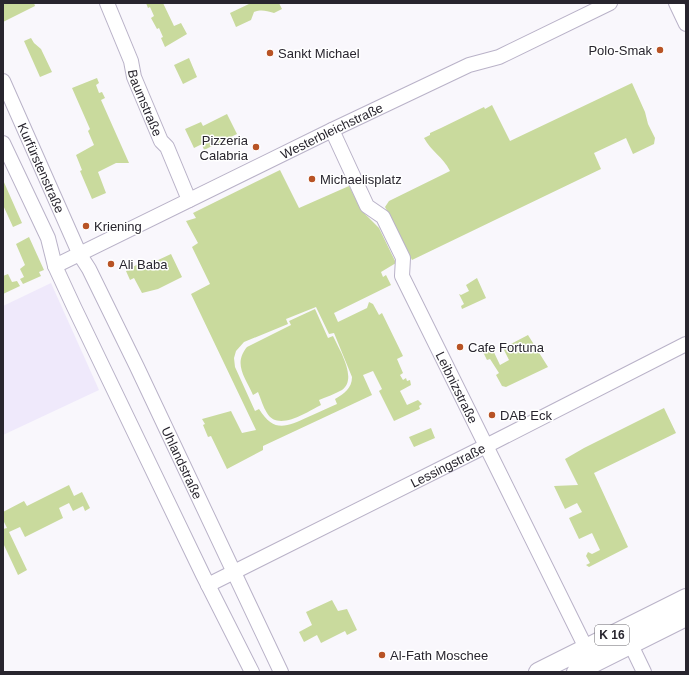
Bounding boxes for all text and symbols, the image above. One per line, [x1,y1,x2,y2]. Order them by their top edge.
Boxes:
place label: Polo-Smak [588,43,653,58]
marker: Polo-Smak [655,45,665,55]
place label: Sankt Michael [278,46,360,61]
marker: Sankt Michael [265,48,275,58]
street label: Baumstraße [125,68,165,139]
street label: Westerbleichstraße [278,100,385,162]
street label: Kurfürstenstraße [15,121,67,215]
place label: Pizzeria Calabria [200,133,249,163]
marker: Pizzeria Calabria [251,142,261,152]
place label: Michaelisplatz [320,172,402,187]
marker: Michaelisplatz [307,174,317,184]
place label: Kriening [94,219,142,234]
marker: Kriening [81,221,91,231]
place label: Ali Baba [119,257,168,272]
marker: Ali Baba [106,259,116,269]
place label: Cafe Fortuna [468,340,545,355]
marker: Cafe Fortuna [455,342,465,352]
street label: Leibnizstraße [433,349,481,426]
place label: DAB Eck [500,408,553,423]
marker: DAB Eck [487,410,497,420]
street label: Uhlandstraße [158,425,205,502]
street label: Lessingstraße [408,441,488,491]
road number: K 16 [595,625,629,645]
place label: Al-Fath Moschee [390,648,488,663]
marker: Al-Fath Moschee [377,650,387,660]

